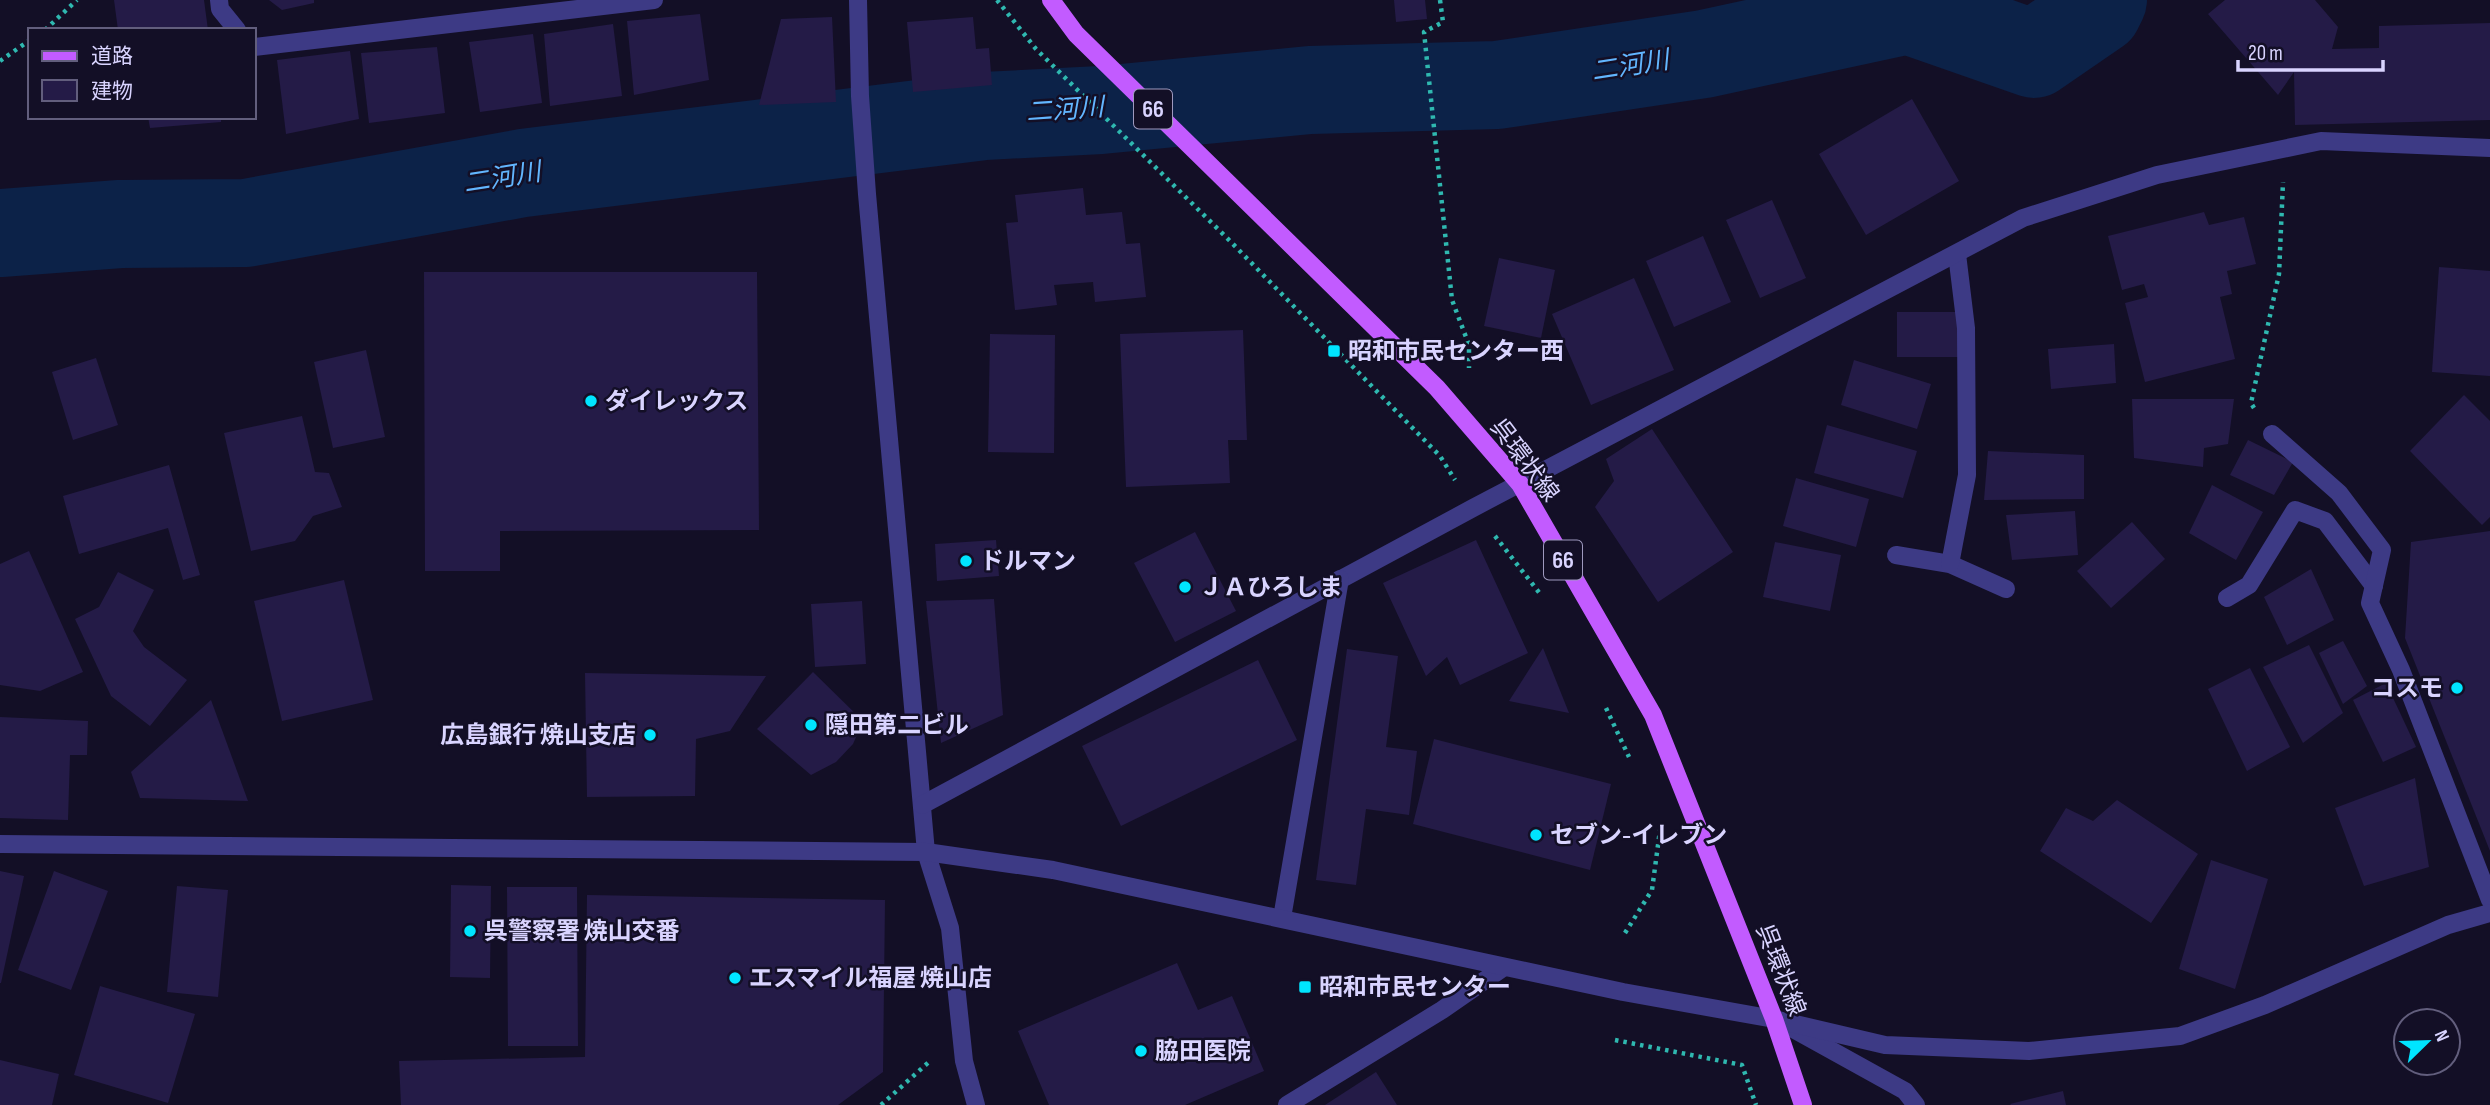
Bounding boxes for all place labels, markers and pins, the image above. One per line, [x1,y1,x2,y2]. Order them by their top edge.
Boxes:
place label: 昭和市民センター西 [1348,337,1564,366]
marker: 昭和市民センター西 [1326,343,1342,359]
place label: ダイレックス [605,387,748,416]
marker: ダイレックス [583,393,599,409]
place label: ドルマン [980,547,1076,576]
marker: ドルマン [958,553,974,569]
place label: ＪＡひろしま [1199,573,1343,602]
marker: ＪＡひろしま [1177,579,1193,595]
place label: コスモ [2371,674,2443,703]
marker: コスモ [2449,680,2465,696]
place label: 隠田第二ビル [825,711,969,740]
marker: 隠田第二ビル [803,717,819,733]
place label: 広島銀行 焼山支店 [440,721,636,750]
marker: 広島銀行 焼山支店 [642,727,658,743]
place label: セブン-イレブン [1550,821,1727,850]
marker: セブン-イレブン [1528,827,1544,843]
place label: 呉警察署 焼山交番 [484,917,680,946]
marker: 呉警察署 焼山交番 [462,923,478,939]
place label: エスマイル福屋 焼山店 [749,964,992,993]
marker: エスマイル福屋 焼山店 [727,970,743,986]
place label: 昭和市民センター [1319,973,1511,1002]
marker: 昭和市民センター [1297,979,1313,995]
place label: 脇田医院 [1155,1037,1251,1066]
marker: 脇田医院 [1133,1043,1149,1059]

